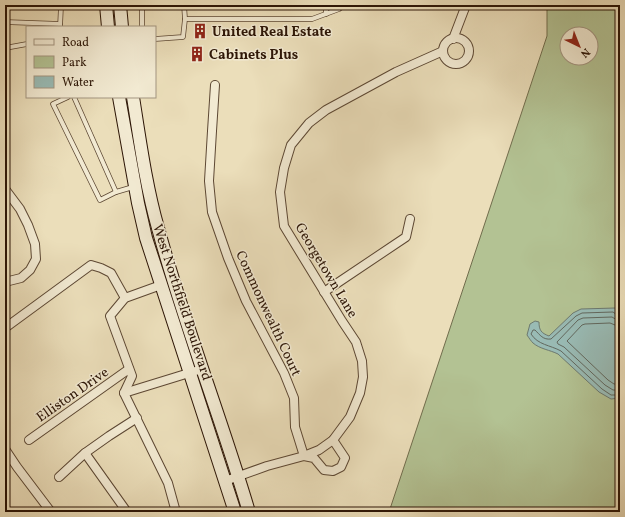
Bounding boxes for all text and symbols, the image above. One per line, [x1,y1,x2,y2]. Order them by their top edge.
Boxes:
building icon: United Real Estate [191,22,209,40]
place label: United Real Estate [212,23,332,42]
legend [26,26,156,98]
north arrow [559,26,599,66]
text: Road [62,35,89,51]
text: N [577,44,593,60]
building icon: Cabinets Plus [188,45,206,63]
place label: Cabinets Plus [209,46,298,65]
text: Park [62,55,87,71]
text: Water [62,75,94,91]
street label: Georgetown Lane [290,220,362,322]
street label: West Northfield Boulevard [147,222,216,383]
street label: Commonwealth Court [230,248,305,380]
street label: Elliston Drive [33,363,113,427]

